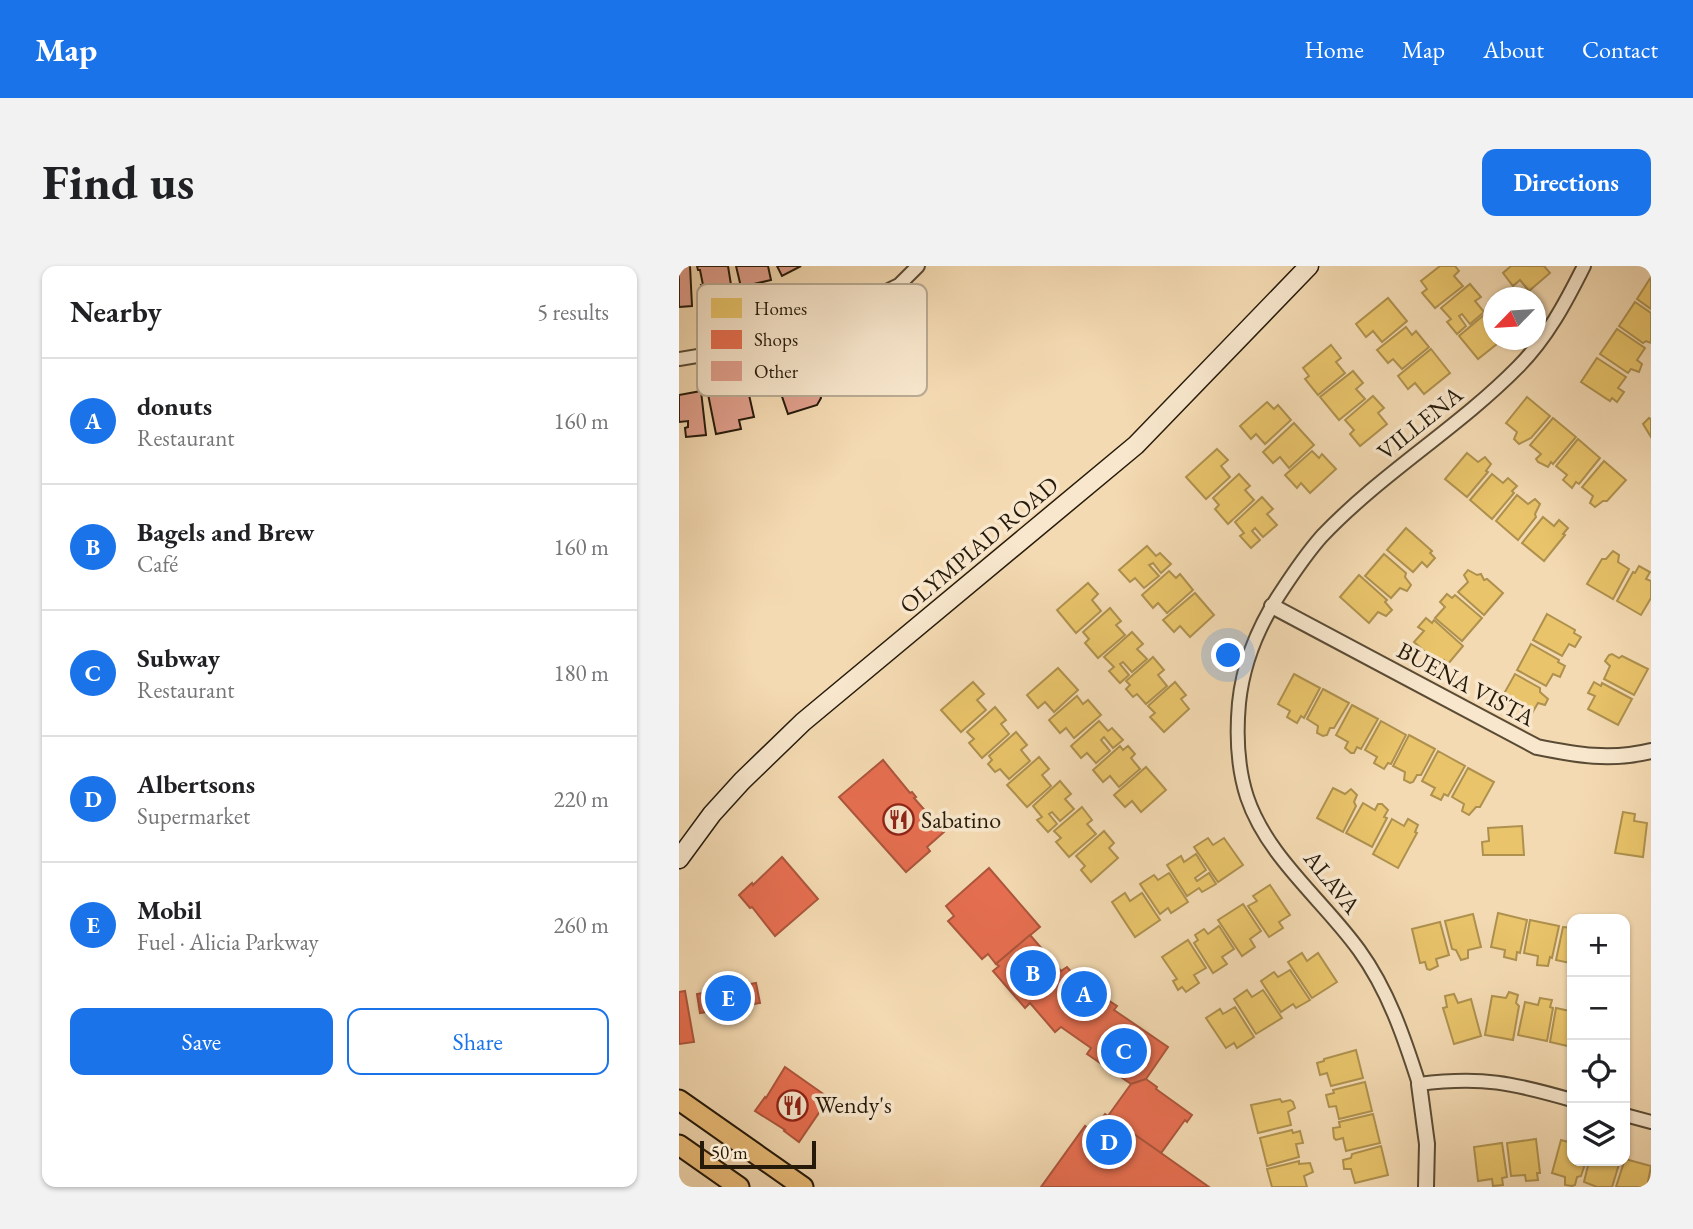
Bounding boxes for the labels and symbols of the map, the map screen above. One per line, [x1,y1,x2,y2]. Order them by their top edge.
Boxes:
legend [697,284,927,396]
north arrow [1483,287,1546,350]
text: Homes [754,296,807,321]
text: Shops [754,327,798,352]
text: Other [754,359,799,384]
street label: VILLENA [1370,378,1469,467]
street label: OLYMPIAD ROAD [893,469,1065,620]
street label: BUENA VISTA [1392,634,1541,733]
your location [1211,638,1245,672]
restaurant icon: Sabatino [881,803,915,837]
place label: Sabatino [921,804,1001,835]
street label: ALAVA [1297,843,1368,920]
pin: B [1010,947,1056,999]
pin: A [1061,968,1107,1020]
pin: E [705,972,751,1024]
pin: C [1101,1025,1147,1077]
restaurant icon: Wendy's [775,1088,809,1122]
place label: Wendy's [815,1089,892,1120]
pin: D [1086,1116,1132,1168]
scale bar [700,1138,815,1170]

